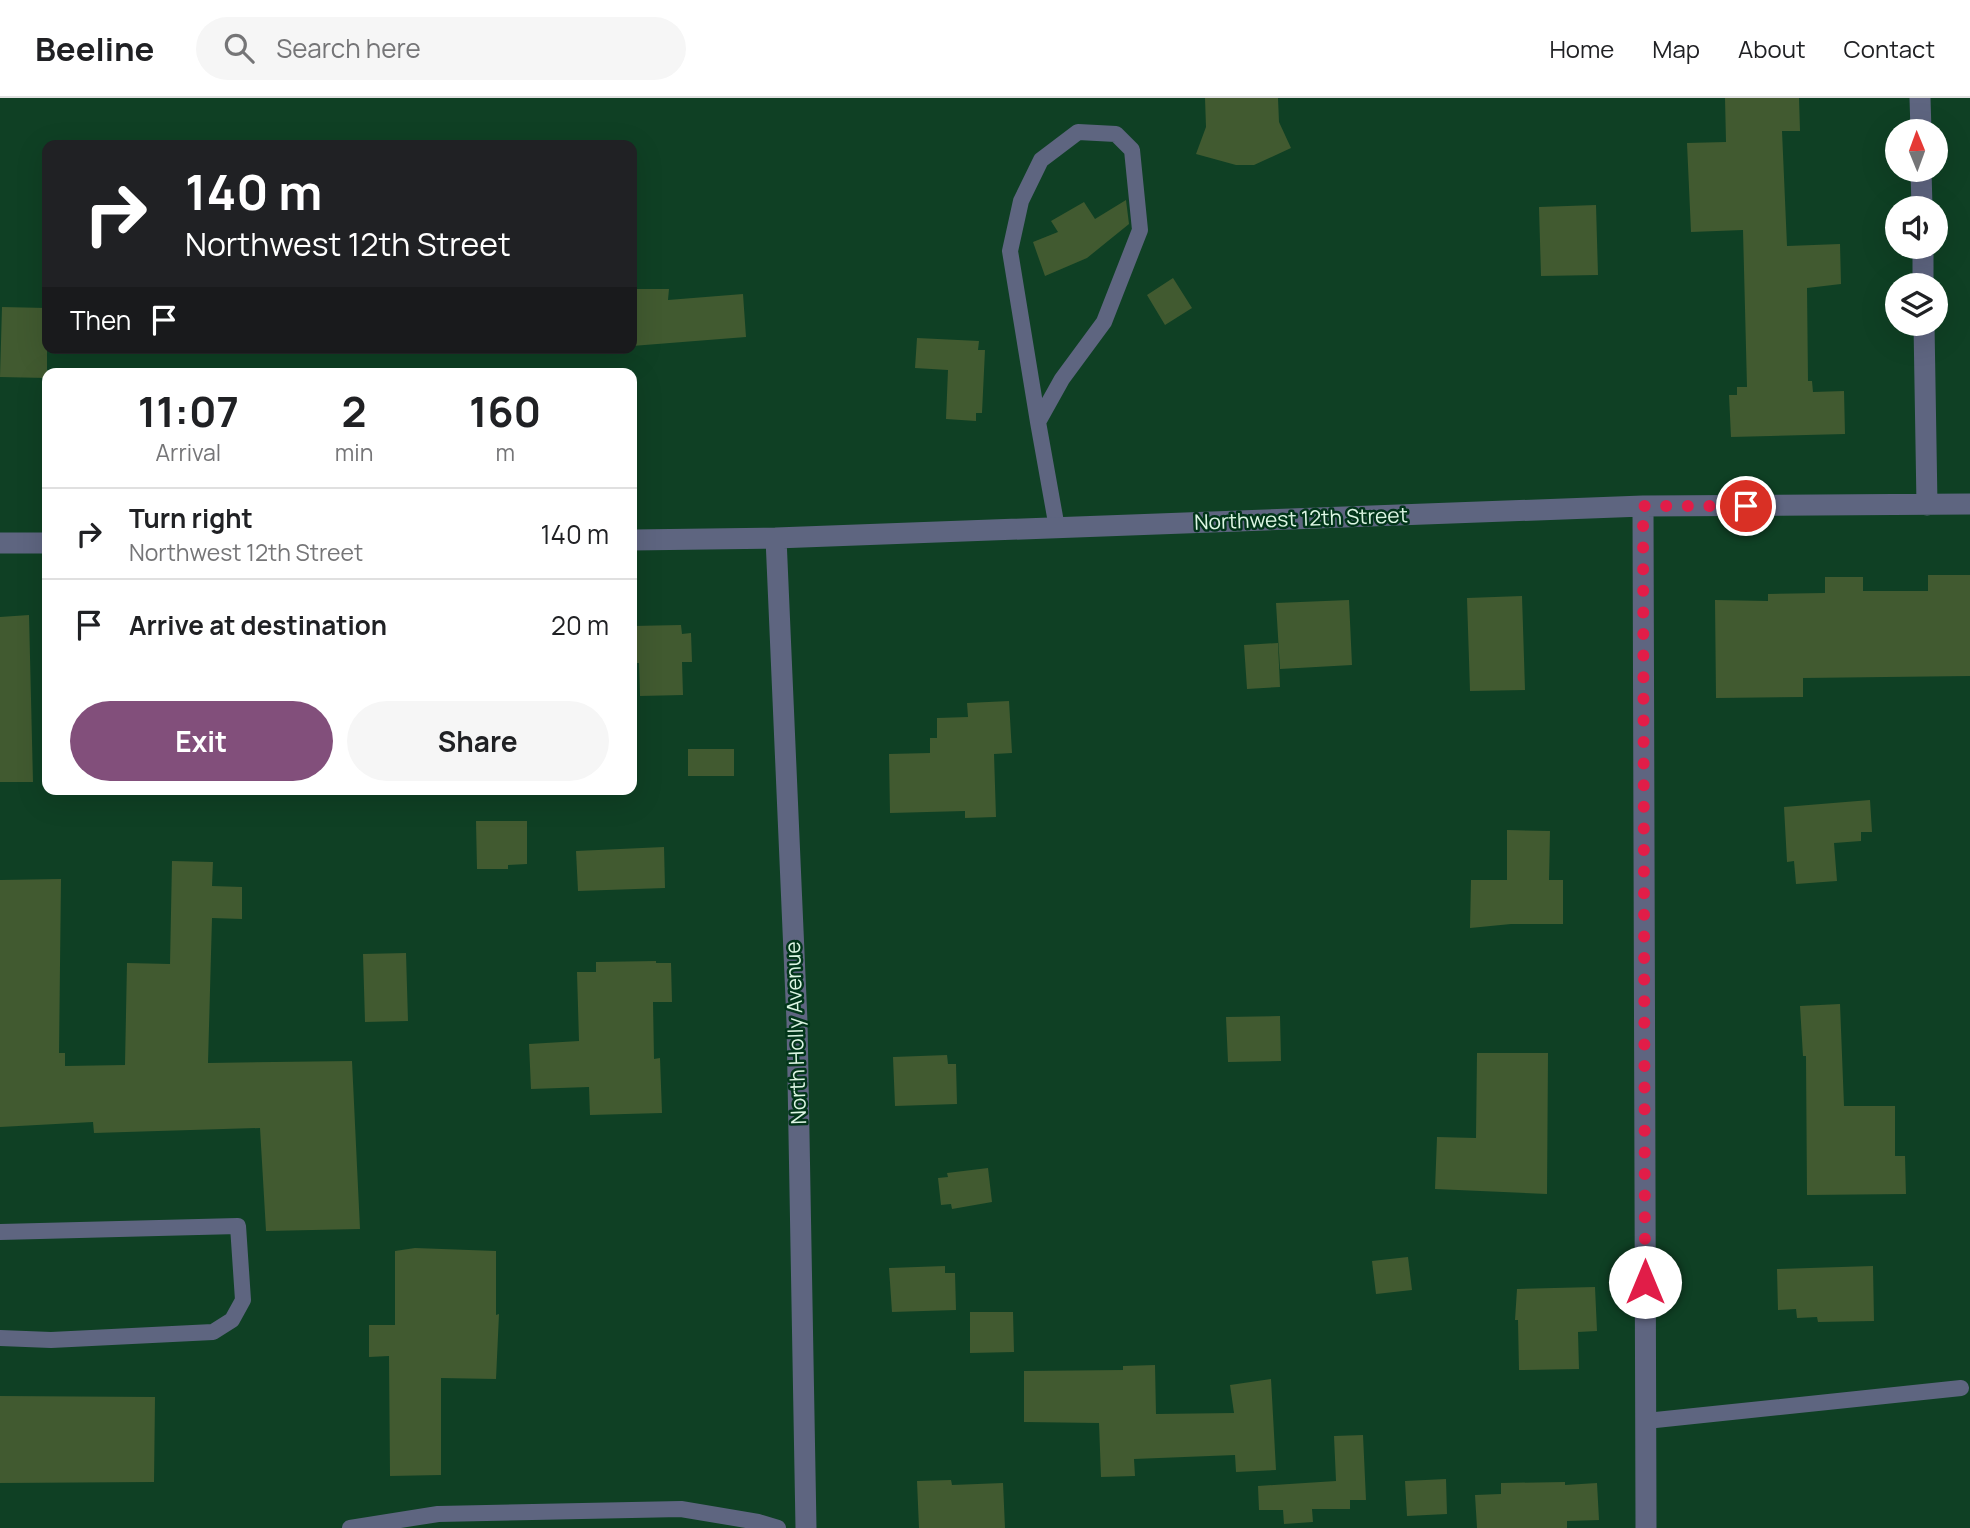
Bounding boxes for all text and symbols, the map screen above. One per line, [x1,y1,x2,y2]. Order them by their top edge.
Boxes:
search box [196,17,686,80]
text: Beeline [35,26,154,71]
icon: search [220,29,258,67]
text: Search here [276,30,421,66]
text: Home [1549,32,1614,65]
text: Map [1652,32,1700,65]
text: About [1738,32,1806,65]
text: Contact [1844,32,1935,65]
north arrow [1885,119,1948,182]
map controls [1885,119,1948,336]
text: 140 m [185,158,322,225]
icon: right [70,168,161,259]
button: sound [1885,196,1948,259]
text: Northwest 12th Street [185,222,511,266]
button: layers [1885,273,1948,336]
icon: arrive [145,301,183,339]
text: Then [70,302,131,338]
text: 11:07 [138,382,239,440]
text: 2 [342,382,367,440]
text: 160 [469,382,541,440]
text: Arrival [156,436,221,468]
text: min [335,436,373,468]
text: m [495,436,515,468]
pin [1716,476,1776,536]
icon: arrive [1727,487,1765,525]
text: Turn right [129,500,253,536]
street label: Northwest 12th Street [1194,500,1408,536]
icon: right [70,515,108,553]
text: 140 m [540,516,609,552]
text: Northwest 12th Street [129,536,363,568]
icon: arrive [70,606,108,644]
text: Arrive at destination [129,607,387,643]
text: 20 m [551,607,609,643]
button: Exit [70,701,333,781]
button: Share [347,701,609,781]
street label: North Holly Avenue [778,941,812,1125]
position arrow [1608,1245,1682,1319]

